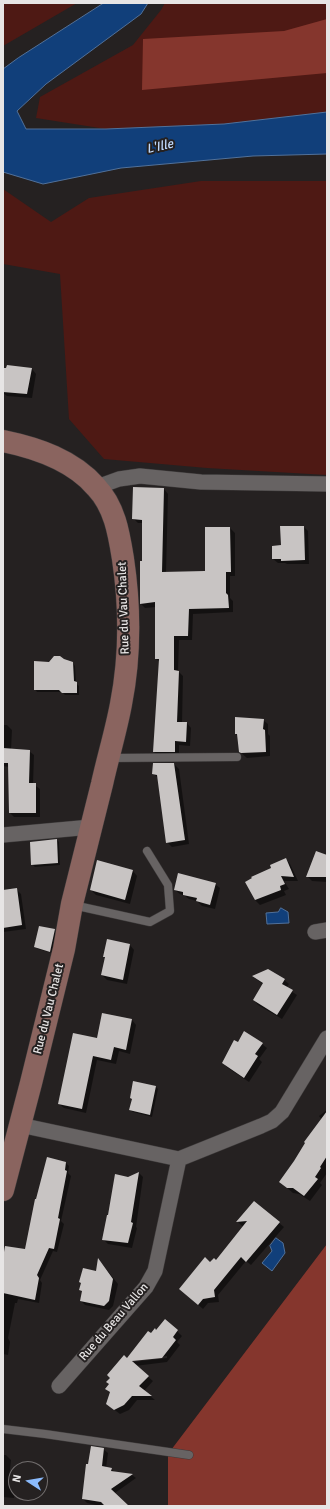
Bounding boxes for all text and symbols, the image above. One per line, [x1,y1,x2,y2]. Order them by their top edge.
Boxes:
water label: L'Ille [145,136,175,158]
street label: Rue du Vau Chalet [115,561,133,655]
street label: Rue du Vau Chalet [31,962,67,1056]
street label: Rue du Beau Vallon [76,1280,152,1364]
north arrow [8,1461,48,1501]
text: N [10,1474,24,1484]

